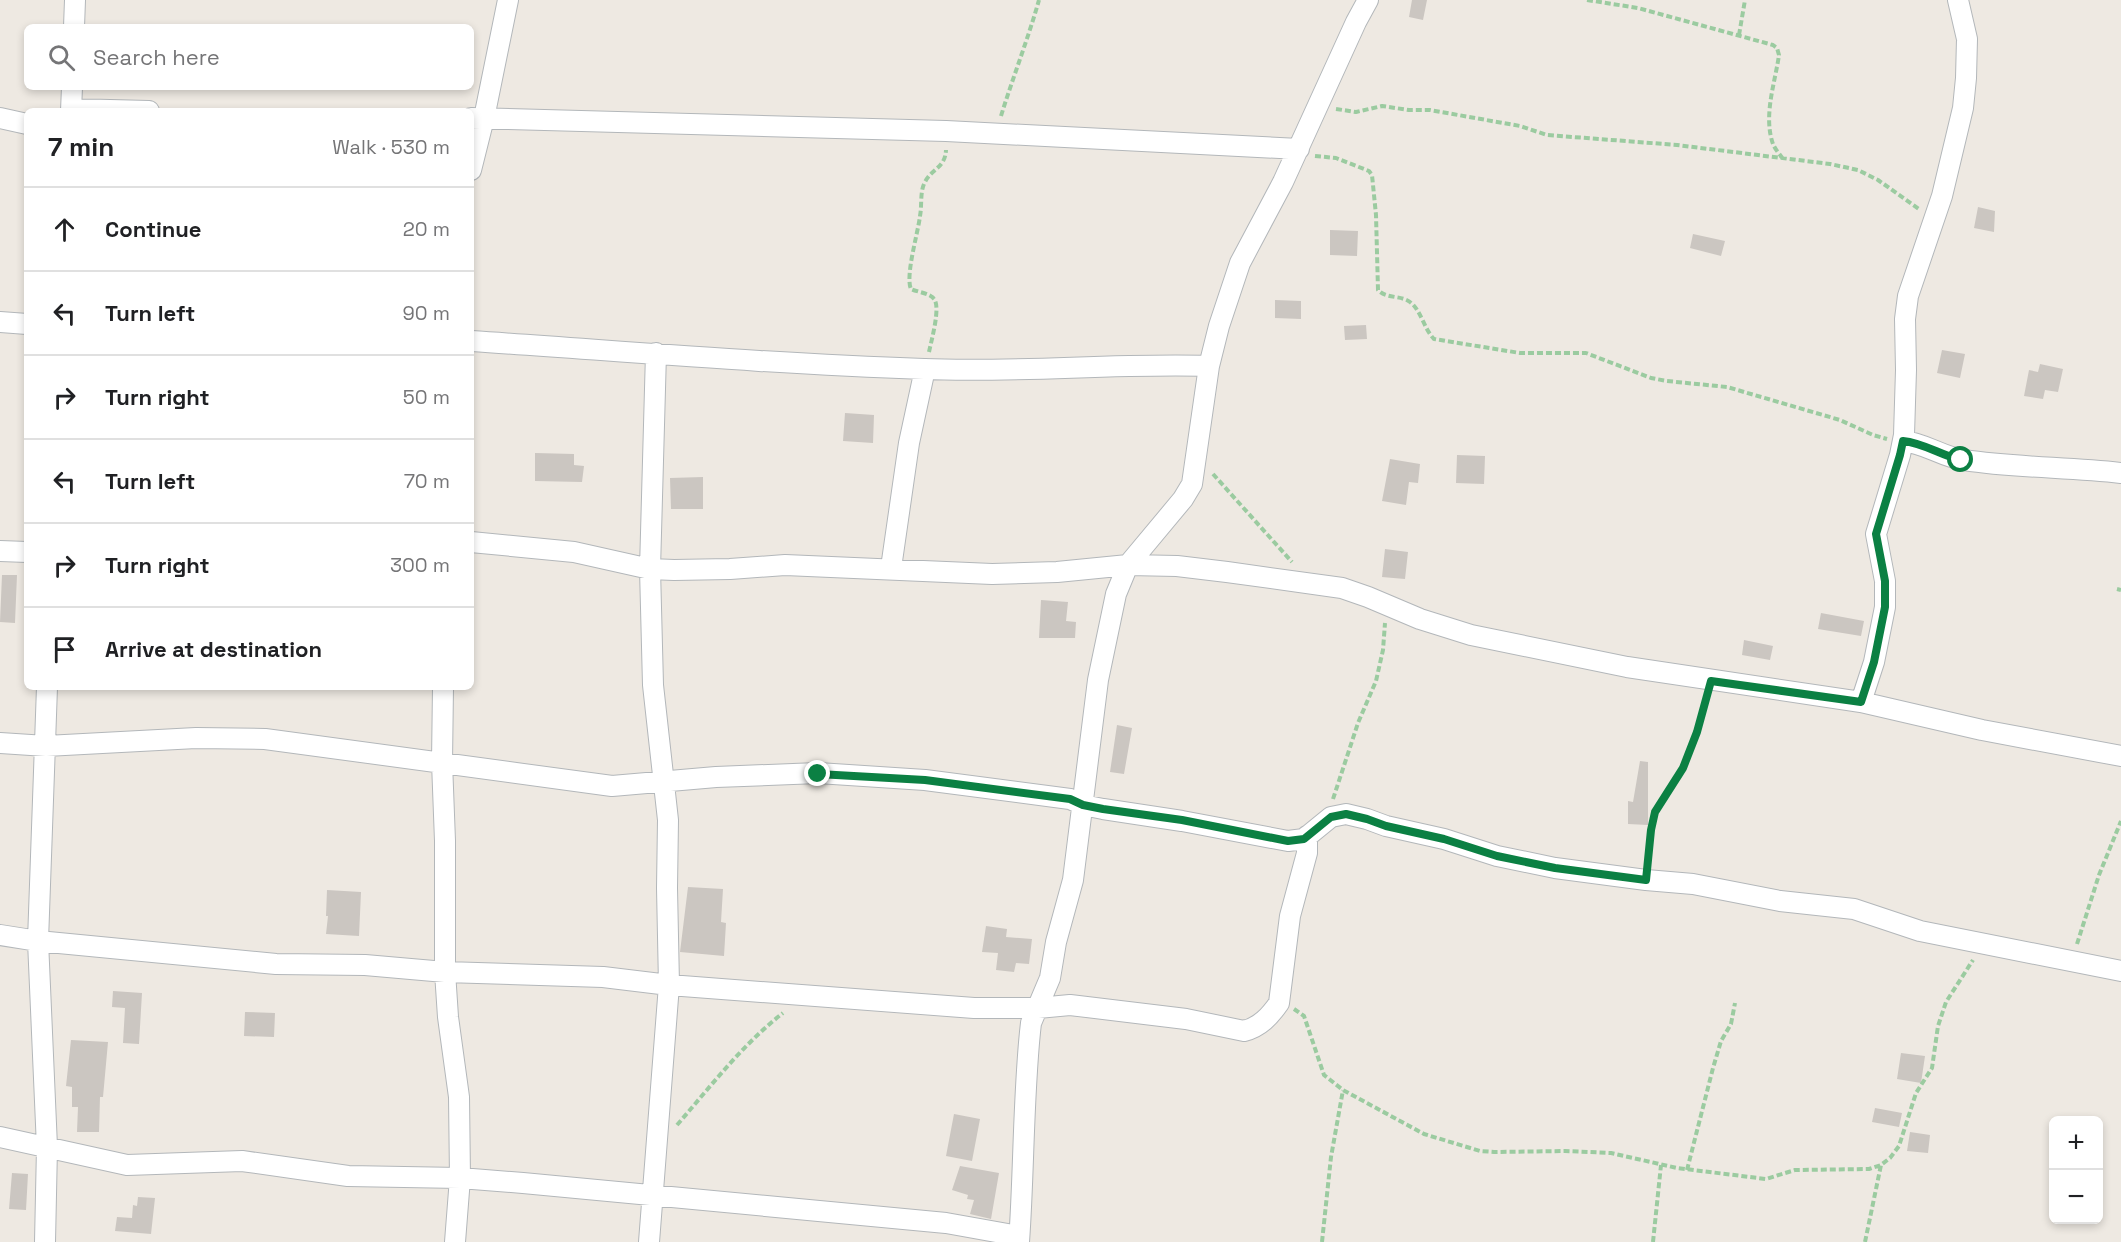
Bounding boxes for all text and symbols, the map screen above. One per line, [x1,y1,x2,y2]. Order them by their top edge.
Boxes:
search box [24,24,474,90]
icon: search [45,41,78,74]
text: Search here [93,43,220,71]
text: 7 min [48,130,114,164]
text: Walk · 530 m [332,134,450,160]
icon: ahead [48,213,81,246]
text: Continue [105,215,201,243]
text: 20 m [403,216,450,242]
icon: left [48,297,81,330]
text: Turn left [105,299,195,327]
text: 90 m [403,300,450,326]
icon: right [48,381,81,414]
text: Turn right [105,383,210,411]
text: 50 m [403,384,450,410]
route start [1947,446,1973,472]
icon: left [48,465,81,498]
text: Turn left [105,467,195,495]
text: 70 m [404,468,450,494]
icon: right [48,549,81,582]
text: Turn right [105,551,210,579]
text: 300 m [390,552,450,578]
icon: arrive [48,633,81,666]
text: Arrive at destination [105,635,322,663]
route end [804,760,830,786]
map controls [2049,1116,2103,1224]
button: + [2049,1116,2103,1170]
button: − [2049,1170,2103,1224]

